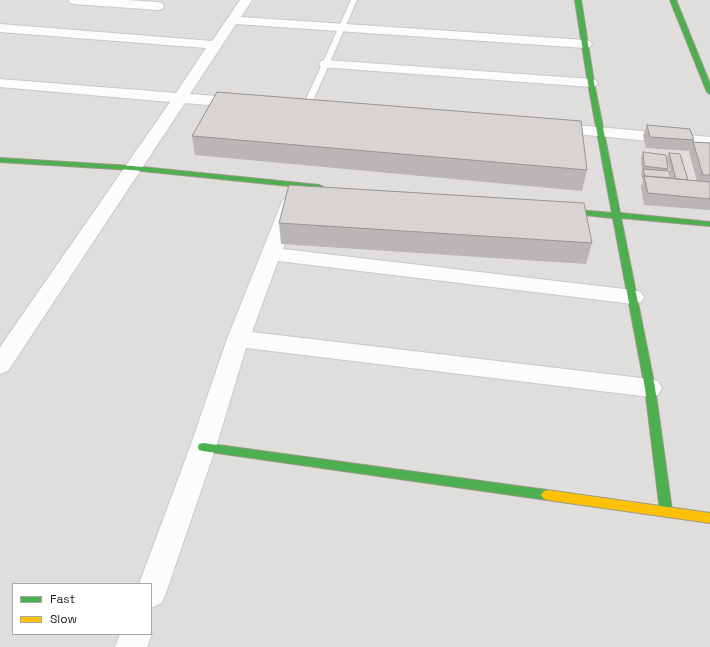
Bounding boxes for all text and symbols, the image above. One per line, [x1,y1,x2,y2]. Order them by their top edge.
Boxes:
legend [12,583,152,635]
text: Fast [50,591,75,607]
text: Slow [50,611,77,627]

